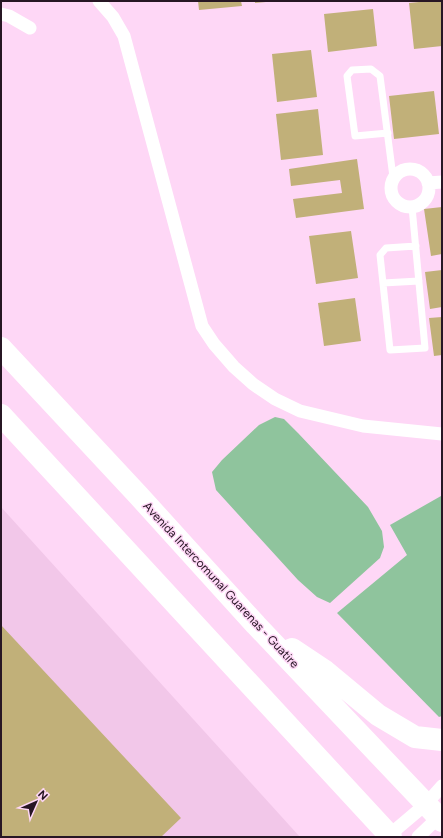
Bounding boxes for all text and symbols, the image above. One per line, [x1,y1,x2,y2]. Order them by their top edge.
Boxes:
street label: Avenida Intercomunal Guarenas - Guatire [140,499,302,671]
north arrow [16,782,56,822]
text: N [35,788,50,803]

